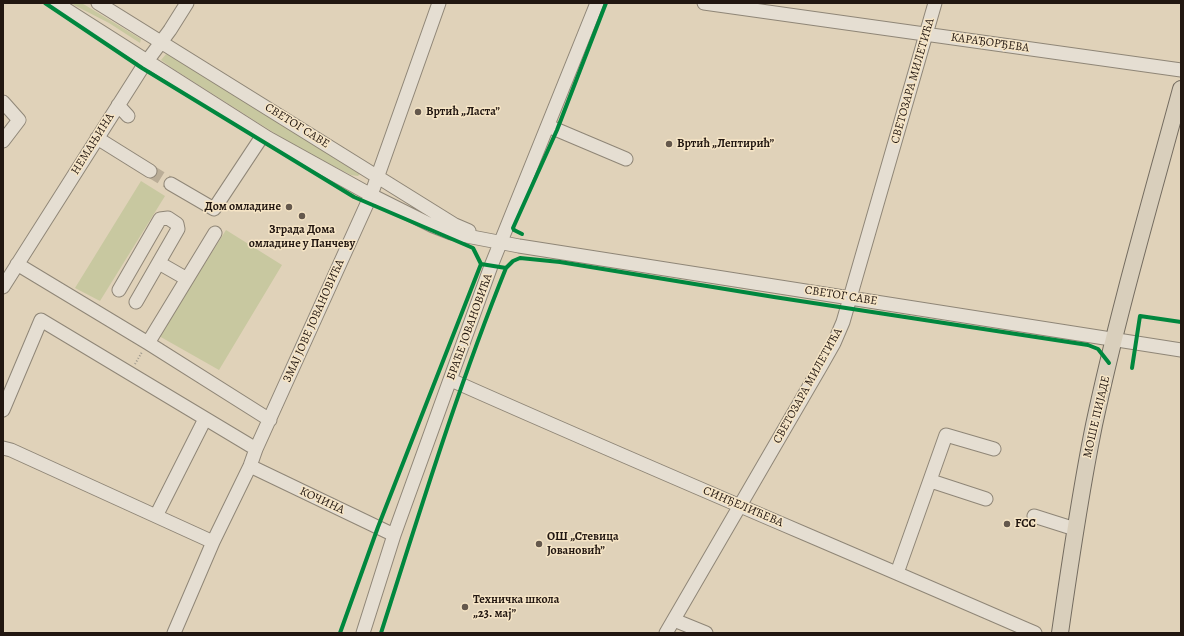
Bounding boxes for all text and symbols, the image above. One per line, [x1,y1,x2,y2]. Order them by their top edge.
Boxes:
street label: СВЕТОЗАРА МИЛЕТИЋА [888,17,938,145]
street label: КАРАЂОРЂЕВА [950,30,1030,56]
street label: СВЕТОГ САВЕ [262,100,332,152]
place label: Вртић „Ласта” [426,105,500,119]
marker: Вртић „Ласта” [413,107,423,117]
street label: НЕМАЊИНА [68,111,118,177]
place label: Вртић „Лептирић” [677,137,774,151]
marker: Вртић „Лептирић” [664,139,674,149]
place label: Дом омладине [205,200,281,214]
marker: Дом омладине [284,202,294,212]
marker: Зграда Дома омладине у Панчеву [297,211,307,221]
place label: Зграда Дома омладине у Панчеву [249,223,355,251]
street label: ЗМАЈ ЈОВЕ ЈОВАНОВИЋА [280,257,348,385]
street label: БРАЋЕ ЈОВАНОВИЋА [444,272,496,382]
street label: СВЕТОГ САВЕ [804,283,878,309]
street label: СВЕТОЗАРА МИЛЕТИЋА [770,326,846,446]
street label: МОШЕ ПИЈАДЕ [1081,374,1113,460]
street label: КОЧИНА [297,484,347,518]
street label: СИНЂЕЛИЋЕВА [701,484,785,530]
place label: FCC [1015,517,1036,531]
marker: FCC [1002,519,1012,529]
place label: ОШ „Стевица Јовановић” [547,530,619,558]
marker: ОШ „Стевица Јовановић” [534,539,544,549]
place label: Техничка школа „23. мај” [473,593,559,621]
marker: Техничка школа „23. мај” [460,602,470,612]

